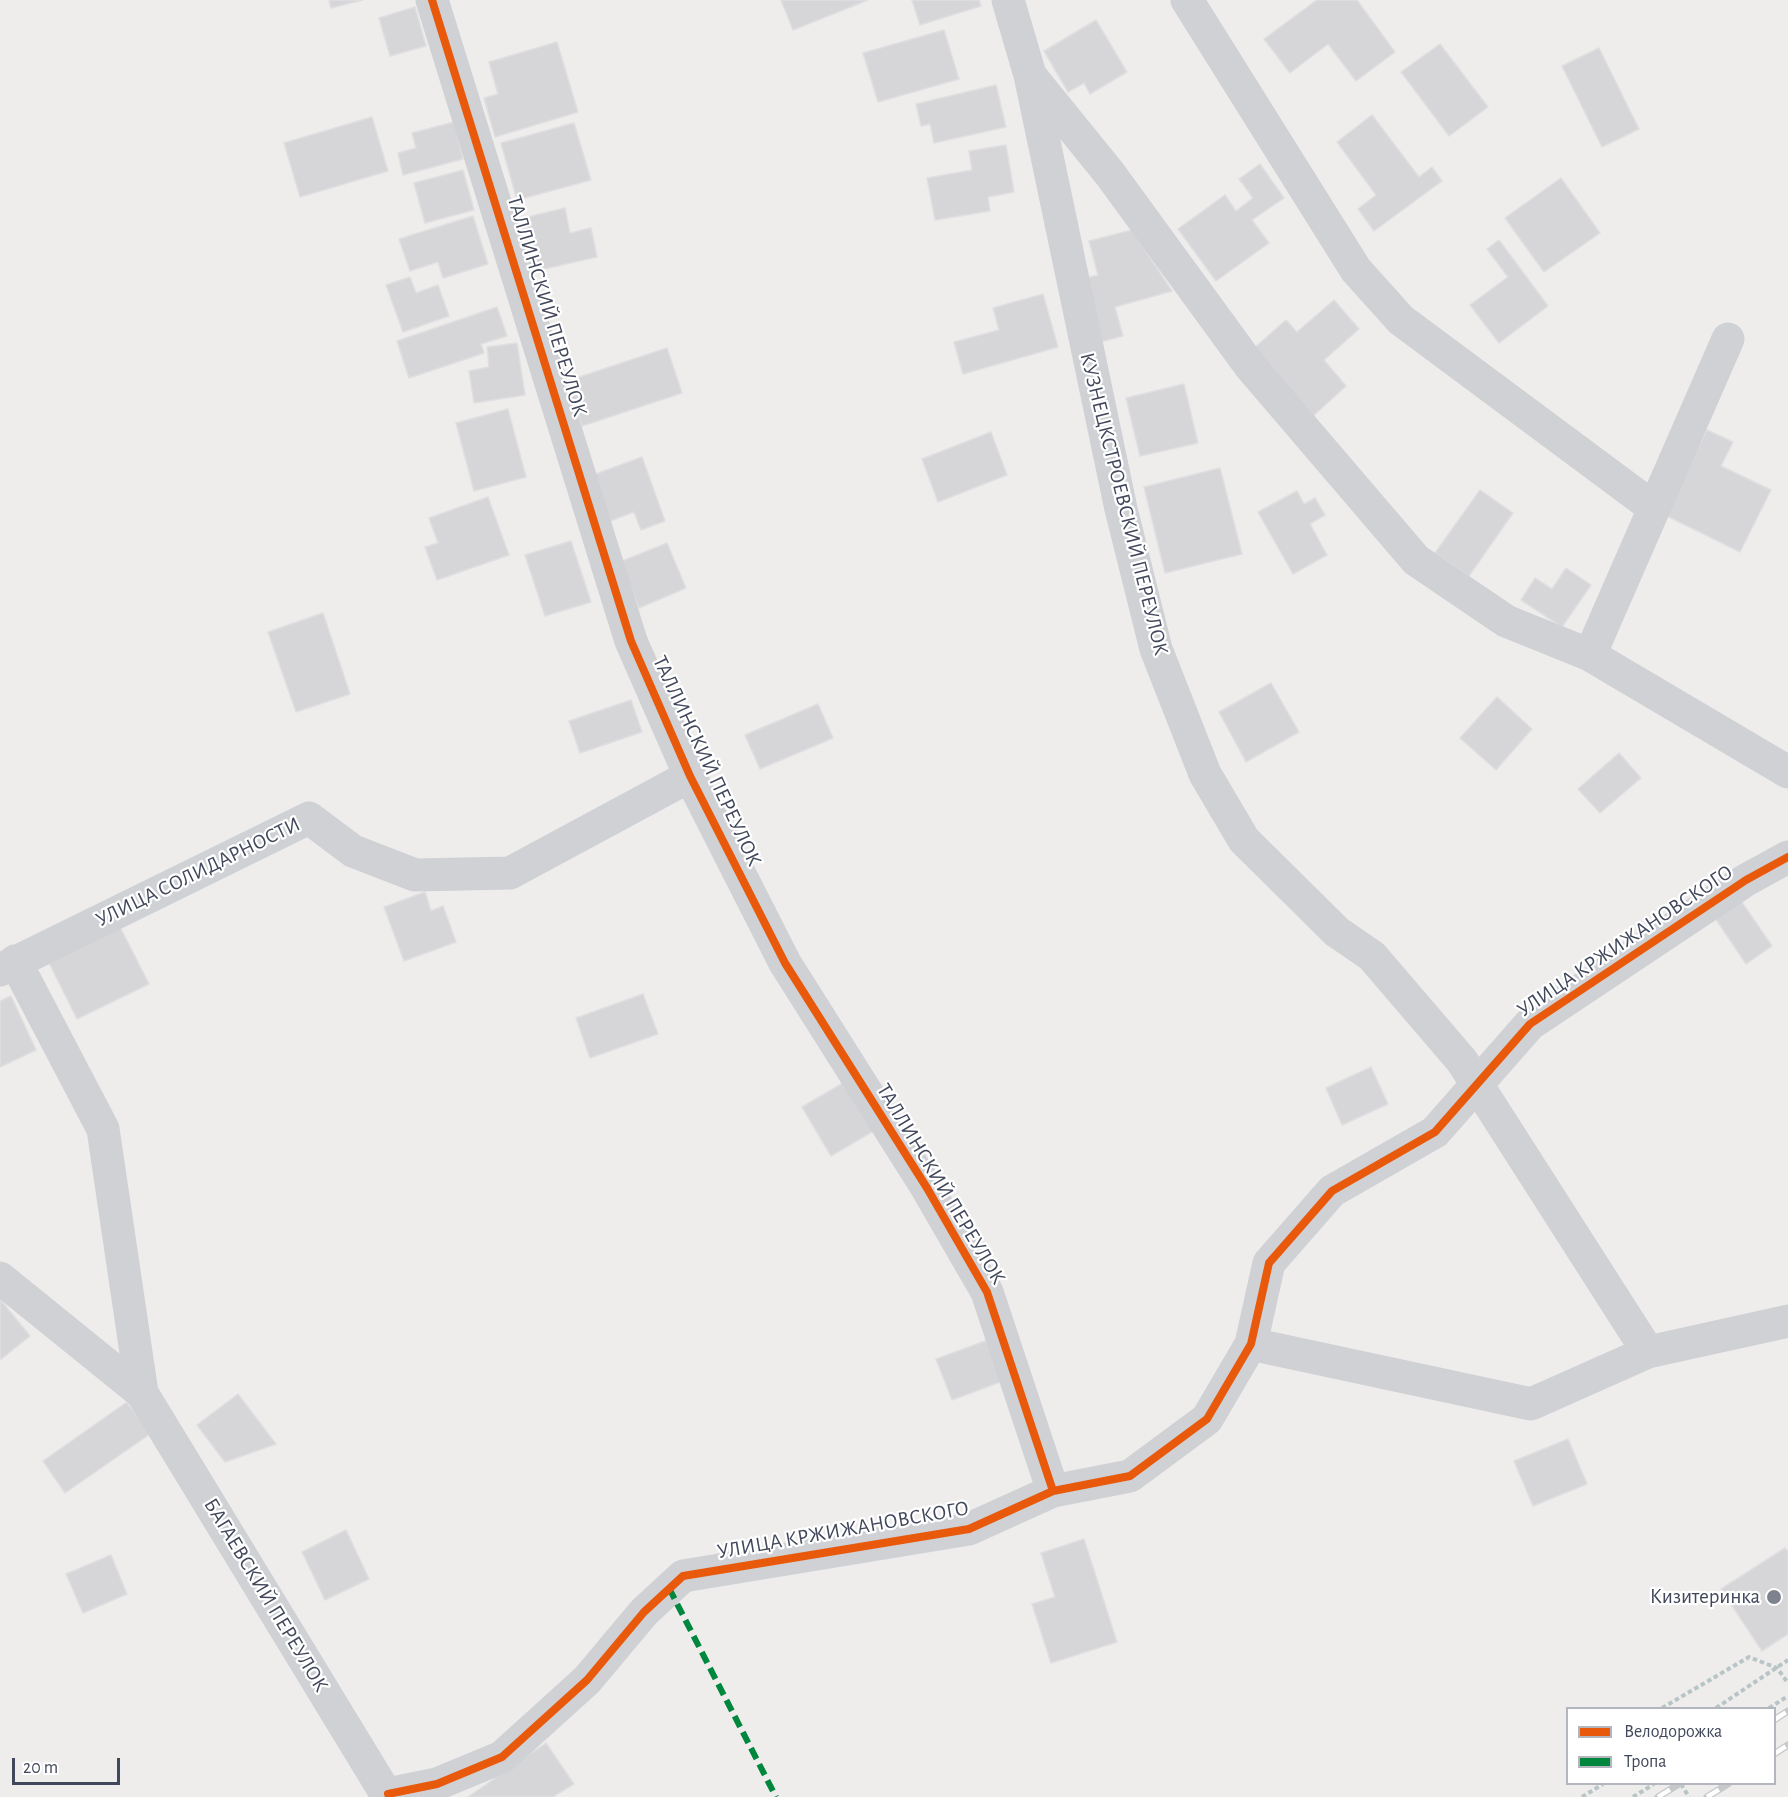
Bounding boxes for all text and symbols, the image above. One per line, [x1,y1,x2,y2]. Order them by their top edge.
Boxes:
street label: ТАЛЛИНСКИЙ ПЕРЕУЛОК [501,193,593,419]
street label: КУЗНЕЦКСТРОЕВСКИЙ ПЕРЕУЛОК [1074,350,1174,658]
street label: ТАЛЛИНСКИЙ ПЕРЕУЛОК [647,652,767,870]
street label: УЛИЦА СОЛИДАРНОСТИ [92,812,304,932]
street label: УЛИЦА КРЖИЖАНОВСКОГО [1512,859,1738,1023]
street label: ТАЛЛИНСКИЙ ПЕРЕУЛОК [871,1079,1011,1289]
street label: БАГАЕВСКИЙ ПЕРЕУЛОК [198,1494,334,1696]
street label: УЛИЦА КРЖИЖАНОВСКОГО [715,1495,971,1565]
place label: Кизитеринка [1650,1584,1760,1610]
marker: Кизитеринка [1765,1588,1783,1606]
legend [1566,1707,1776,1785]
text: Велодорожка [1624,1723,1722,1741]
scale bar [15,1746,123,1784]
text: Тропа [1624,1753,1667,1771]
text: 20 m [23,1759,58,1777]

